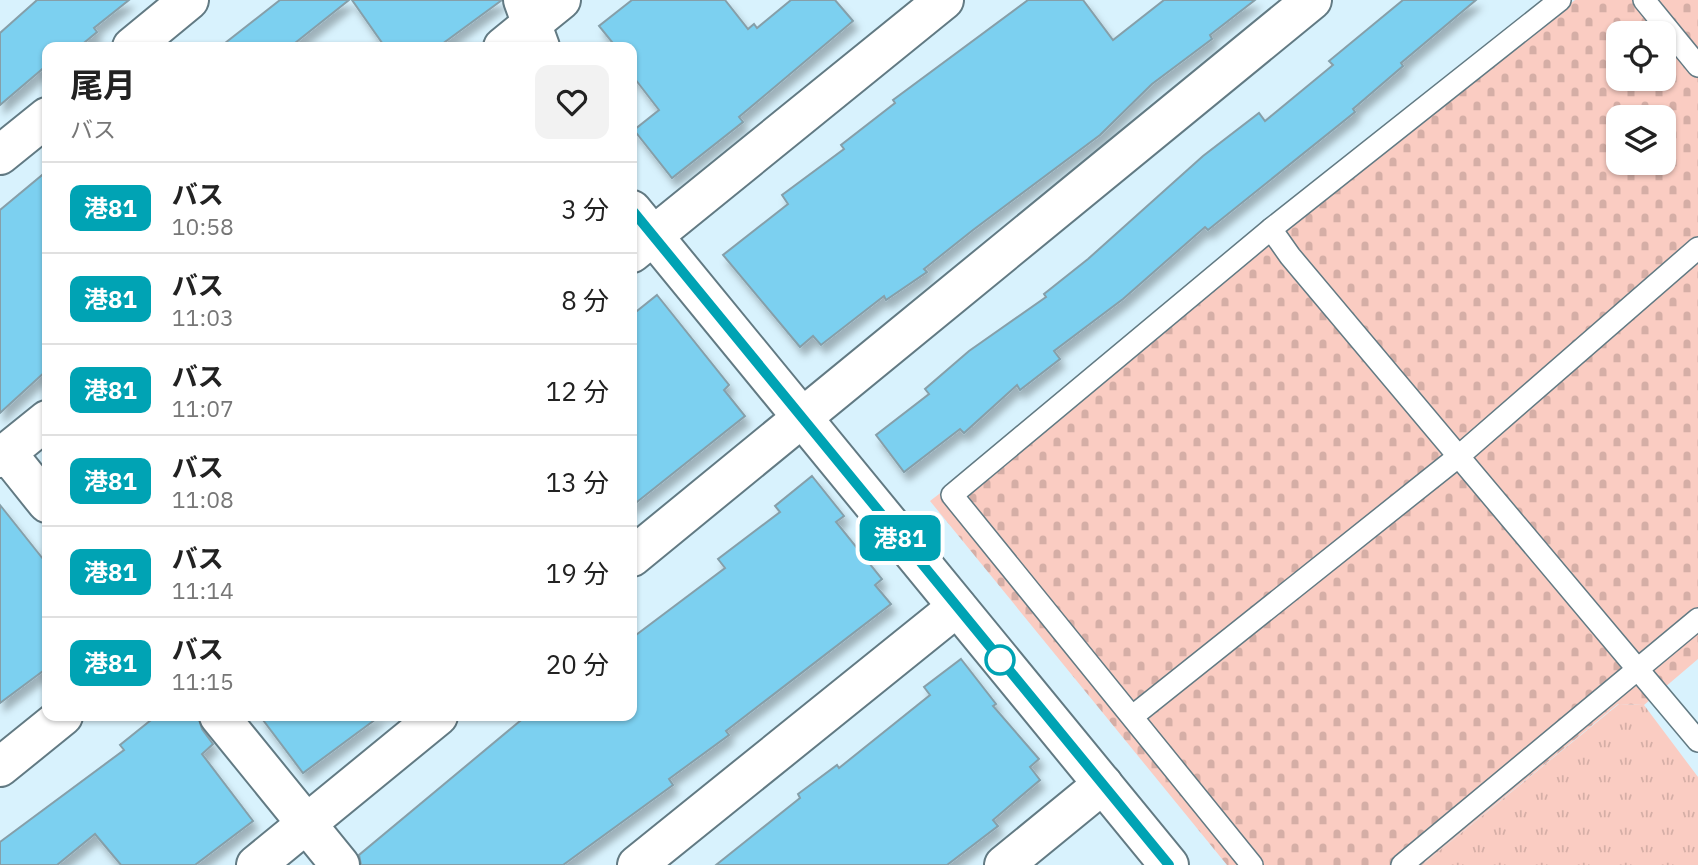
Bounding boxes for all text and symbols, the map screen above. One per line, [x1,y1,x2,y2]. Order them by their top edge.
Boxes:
map controls [1606,21,1676,175]
button: locate [1606,21,1676,91]
text: 尾月 [70,63,136,106]
button: heart [535,65,609,139]
button: layers [1606,105,1676,175]
text: バス [70,114,116,144]
text: バス [172,177,224,211]
text: 港81 [84,192,137,224]
text: 3 分 [561,192,609,226]
text: 10:58 [172,211,234,241]
text: バス [172,268,224,302]
text: 港81 [84,283,137,315]
text: 8 分 [561,283,609,317]
text: 11:03 [172,302,234,332]
text: バス [172,359,224,393]
text: 港81 [84,374,137,406]
text: 12 分 [546,374,609,408]
text: 11:07 [172,393,234,423]
text: バス [172,450,224,484]
text: 港81 [84,465,137,497]
text: 13 分 [546,465,609,499]
text: 11:08 [172,484,234,514]
line badge: 港81 [860,515,940,561]
text: 港81 [874,522,926,554]
text: バス [172,541,224,575]
text: 港81 [84,556,137,588]
text: 19 分 [546,556,609,590]
text: 11:14 [172,575,234,605]
text: バス [172,632,224,666]
unlabelled marker [985,645,1015,675]
text: 港81 [84,647,137,679]
text: 20 分 [546,647,609,681]
text: 11:15 [172,666,234,696]

